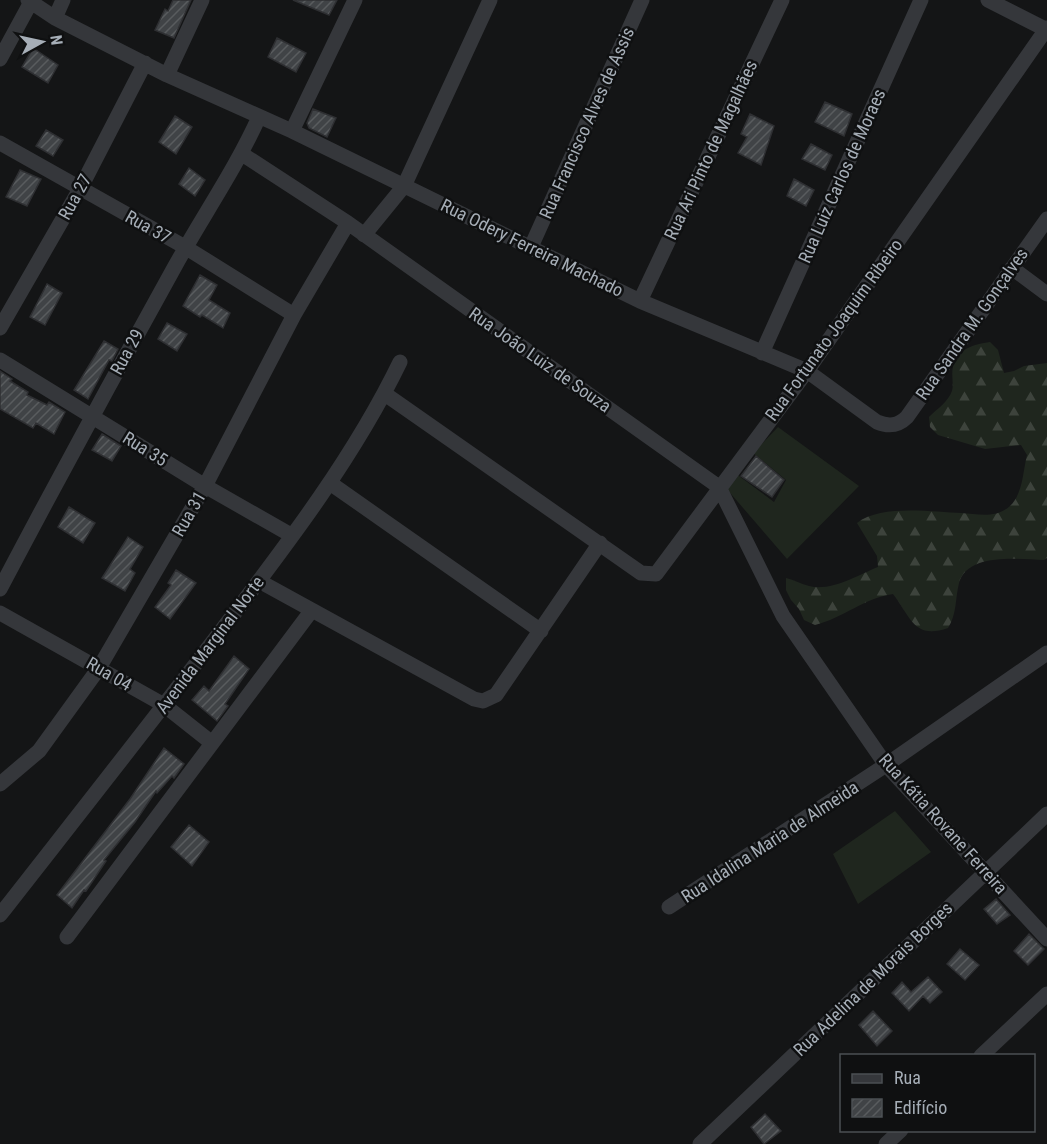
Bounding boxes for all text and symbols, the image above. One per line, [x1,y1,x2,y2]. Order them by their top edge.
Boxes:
north arrow [12,12,72,72]
street label: Rua Francisco Alves de Assis [535,24,638,222]
text: N [46,34,66,46]
street label: Rua Ari Pinto de Magalhães [660,57,761,243]
street label: Rua Luiz Carlos de Moraes [794,85,889,266]
street label: Rua 27 [54,170,96,223]
street label: Rua Odery Ferreira Machado [438,194,627,301]
street label: Rua 37 [122,206,175,248]
street label: Rua Fortunato Joaquim Ribeiro [761,235,907,425]
street label: Rua Sandra M. Gonçalves [911,244,1032,404]
street label: Rua João Luiz de Souza [465,303,615,417]
street label: Rua 29 [106,325,148,378]
street label: Rua 35 [119,427,172,470]
street label: Rua 31 [167,487,210,540]
street label: Avenida Marginal Norte [151,572,268,718]
street label: Rua 04 [83,652,136,695]
street label: Rua Kátia Rovane Ferreira [875,749,1012,898]
street label: Rua Idalina Maria de Almeida [677,776,862,907]
street label: Rua Adelina de Morais Borges [789,897,956,1060]
legend [840,1054,1035,1132]
text: Rua [894,1067,921,1088]
text: Edifício [894,1097,947,1118]

